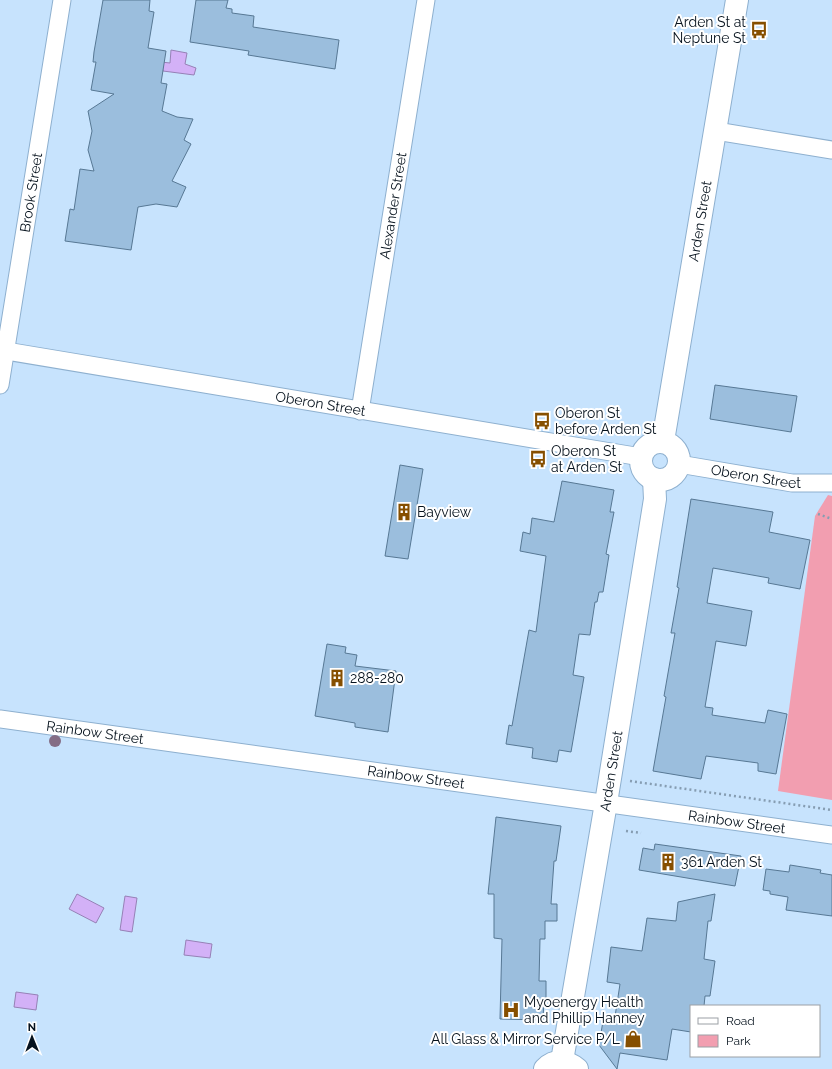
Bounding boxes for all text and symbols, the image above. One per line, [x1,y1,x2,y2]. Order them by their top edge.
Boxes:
place label: Arden St at Neptune St [673,14,746,46]
bus stop icon: Arden St at Neptune St [749,20,769,40]
street label: Brook Street [17,151,45,234]
street label: Alexander Street [377,151,409,260]
street label: Arden Street [685,179,715,263]
street label: Oberon Street [274,388,367,419]
place label: Oberon St before Arden St [555,405,657,437]
bus stop icon: Oberon St before Arden St [532,411,552,431]
place label: Oberon St at Arden St [551,443,623,475]
bus stop icon: Oberon St at Arden St [528,449,548,469]
street label: Oberon Street [710,461,801,491]
building icon: Bayview [394,502,414,522]
place label: Bayview [417,504,472,520]
building icon: 288-280 [327,668,347,688]
place label: 288-280 [350,670,404,686]
street label: Rainbow Street [45,718,145,747]
street label: Arden Street [597,729,626,813]
street label: Rainbow Street [366,762,466,792]
street label: Rainbow Street [687,807,787,836]
building icon: 361 Arden St [658,852,678,872]
place label: 361 Arden St [681,854,762,870]
place label: Myoenergy Health and Phillip Hanney [524,994,645,1026]
hospital icon: Myoenergy Health and Phillip Hanney [501,1000,521,1020]
legend [690,1005,820,1057]
text: Road [726,1014,755,1028]
north arrow [12,1017,52,1057]
text: N [28,1021,36,1034]
shop icon: All Glass & Mirror Service P/L [623,1029,643,1049]
place label: All Glass & Mirror Service P/L [431,1031,620,1047]
text: Park [726,1034,751,1048]

